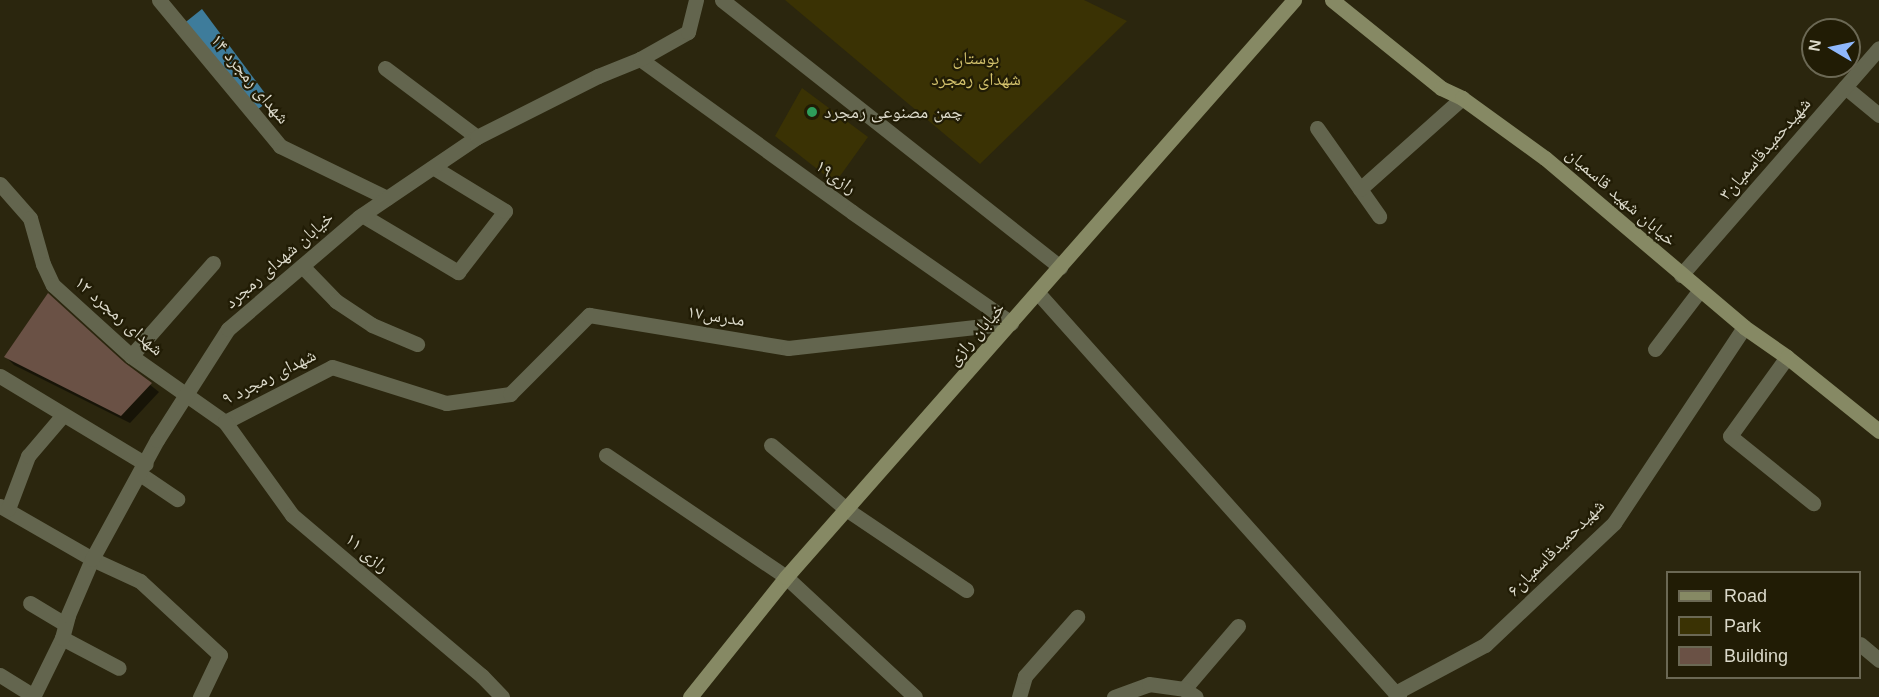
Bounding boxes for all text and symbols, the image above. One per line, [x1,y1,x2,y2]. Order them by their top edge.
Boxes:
north arrow [1801,18,1861,78]
street label: شهدای رمجرد ۱۴ [206,30,294,128]
text: N [1805,38,1824,52]
park label: بوستان شهدای رمجرد [931,48,1021,90]
street label: شهیدحمیدقاسمیان۳ [1715,93,1815,205]
place label: چمن مصنوعی رمجرد [824,101,963,123]
marker: چمن مصنوعی رمجرد [805,105,819,119]
street label: خیابان شهید قاسمیان [1561,143,1681,251]
street label: رازی۱۹ [811,155,861,199]
street label: خیابان شهدای رمجرد [220,207,338,313]
street label: شهدای رمجرد ۱۲ [70,272,168,360]
street label: خیابان رازی [943,298,1009,370]
street label: مدرس۱۷ [686,301,746,331]
street label: شهدای رمجرد ۹ [218,344,320,410]
street label: شهیدحمیدقاسمیان۶ [1503,495,1609,601]
street label: رازی ۱۱ [341,529,393,577]
legend [1666,571,1861,679]
text: Road [1724,586,1767,606]
text: Park [1724,616,1761,636]
text: Building [1724,646,1788,666]

